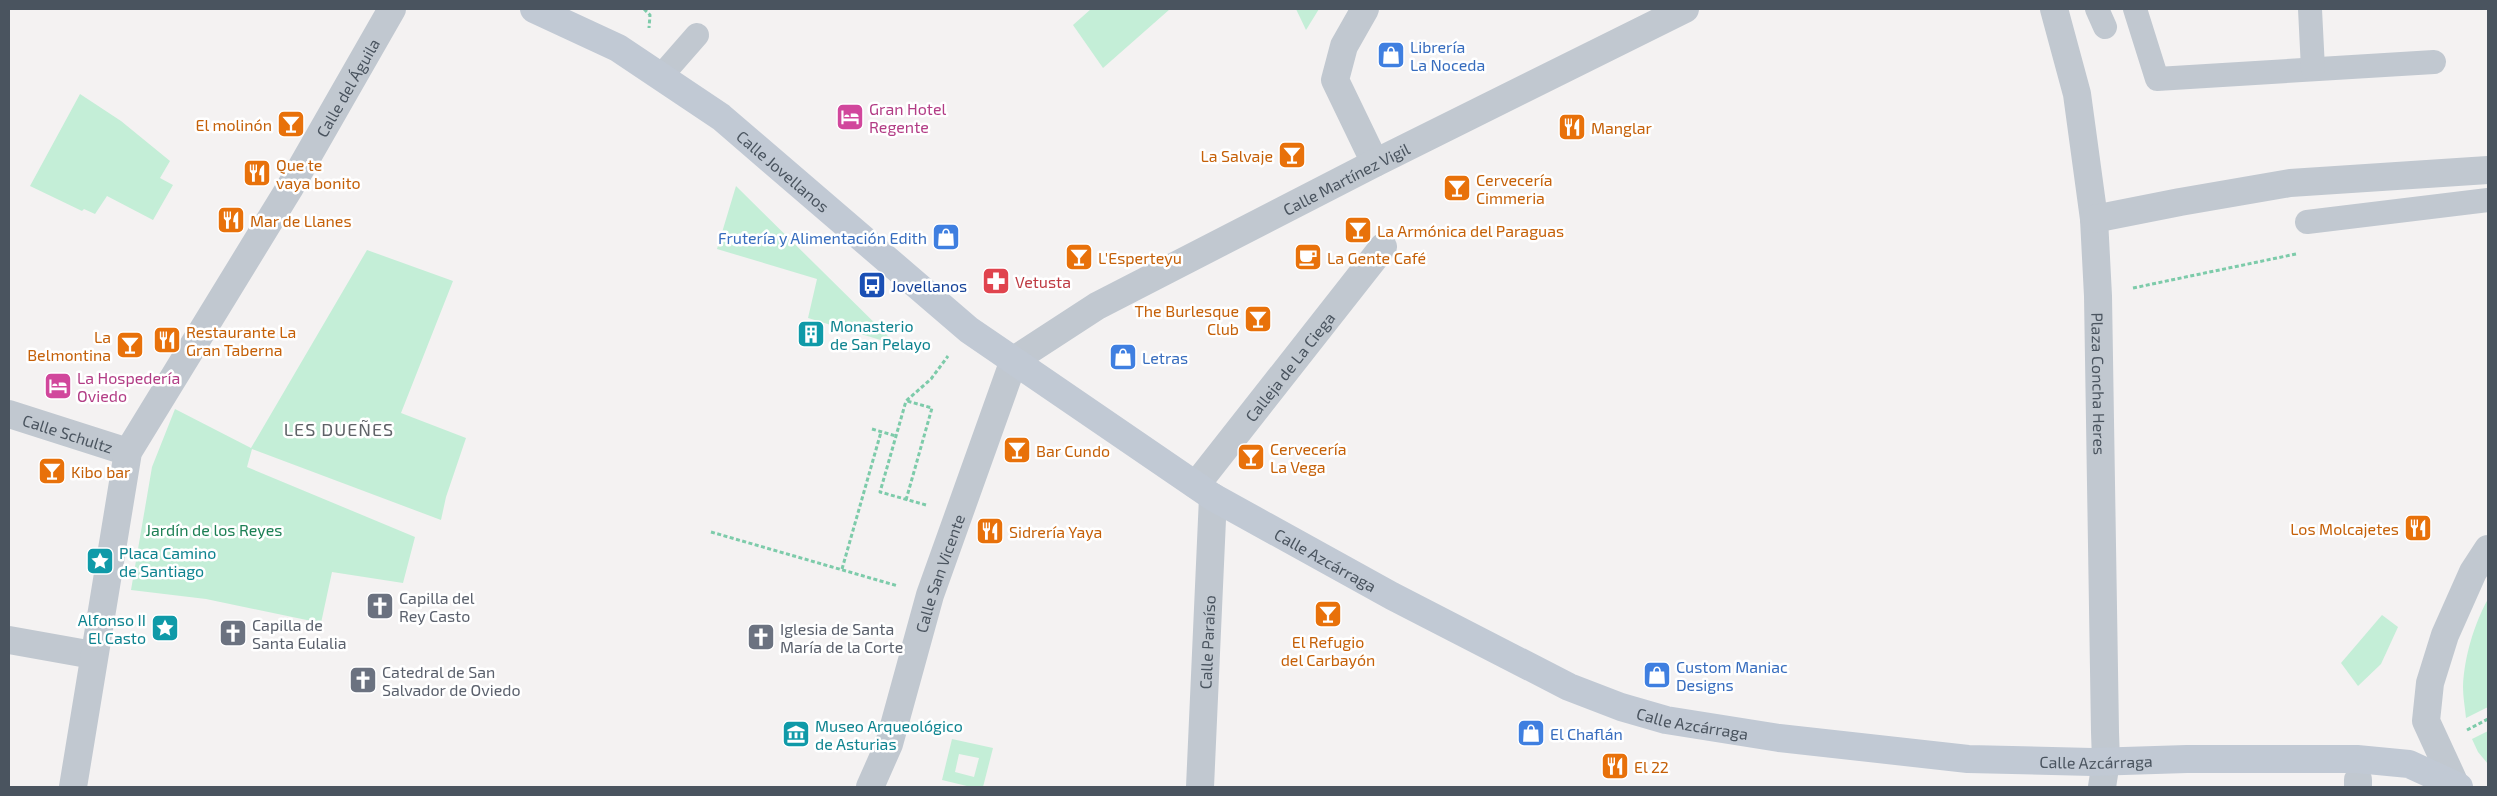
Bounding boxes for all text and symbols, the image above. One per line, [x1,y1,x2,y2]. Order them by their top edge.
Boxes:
street label: Calle del Águila [312,35,383,140]
place label: Librería La Noceda [1410,37,1485,74]
shop icon: Librería La Noceda [1376,40,1406,70]
place label: Gran Hotel Regente [869,99,947,136]
hotel icon: Gran Hotel Regente [835,102,865,132]
bar icon: El molinón [276,109,306,139]
restaurant icon: Manglar [1557,112,1587,142]
place label: El molinón [196,115,272,134]
place label: Manglar [1591,118,1653,137]
street label: Calle Jovellanos [733,126,834,216]
street label: Calle Martínez Vigil [1279,138,1413,218]
bar icon: La Salvaje [1277,140,1307,170]
place label: La Salvaje [1200,146,1273,166]
place label: Que te vaya bonito [276,155,361,192]
restaurant icon: Que te vaya bonito [242,158,272,188]
place label: Cervecería Cimmeria [1476,170,1553,207]
bar icon: Cervecería Cimmeria [1442,173,1472,203]
restaurant icon: Mar de Llanes [216,205,246,235]
place label: Mar de Llanes [250,211,352,230]
bar icon: La Armónica del Paraguas [1343,215,1373,245]
place label: La Armónica del Paraguas [1377,221,1564,240]
shop icon: Frutería y Alimentación Edith [931,222,961,252]
place label: Frutería y Alimentación Edith [718,228,927,247]
bar icon: L'Esperteyu [1064,242,1094,272]
cafe icon: La Gente Café [1293,242,1323,272]
place label: L'Esperteyu [1098,248,1182,267]
place label: La Gente Café [1327,248,1426,267]
pharmacy icon: Vetusta [981,266,1011,296]
bus stop icon: Jovellanos [857,270,887,300]
place label: Vetusta [1015,272,1071,291]
place label: Jovellanos [891,276,967,295]
place label: The Burlesque Club [1134,301,1239,338]
bar icon: The Burlesque Club [1243,304,1273,334]
street label: Calleja de La Ciega [1241,308,1338,425]
street label: Plaza Concha Heres [2089,312,2110,455]
place label: Monasterio de San Pelayo [830,316,931,353]
building icon: Monasterio de San Pelayo [796,319,826,349]
place label: Restaurante La Gran Taberna [186,322,296,359]
restaurant icon: Restaurante La Gran Taberna [152,325,182,355]
place label: La Belmontina [27,327,111,364]
bar icon: La Belmontina [115,330,145,360]
shop icon: Letras [1108,342,1138,372]
place label: Letras [1142,348,1188,367]
place label: La Hospedería Oviedo [77,368,180,405]
hotel icon: La Hospedería Oviedo [43,371,73,401]
street label: Calle Schultz [21,410,116,456]
district label: LES DUEÑES [284,418,394,440]
bar icon: Bar Cundo [1002,435,1032,465]
place label: Cervecería La Vega [1270,439,1347,476]
place label: Bar Cundo [1036,441,1110,460]
bar icon: Cervecería La Vega [1236,442,1266,472]
bar icon: Kibo bar [37,456,67,486]
place label: Kibo bar [71,462,131,481]
street label: Calle San Vicente [911,511,968,635]
restaurant icon: Los Molcajetes [2403,513,2433,543]
restaurant icon: Sidrería Yaya [975,516,1005,546]
place label: Los Molcajetes [2290,519,2399,539]
park label: Jardín de los Reyes [146,520,282,539]
place label: Sidrería Yaya [1009,522,1102,541]
street label: Calle Azcárraga [1272,524,1380,595]
place label: Placa Camino de Santiago [119,543,216,580]
place icon: Placa Camino de Santiago [85,546,115,576]
place label: Capilla del Rey Casto [399,588,475,625]
church icon: Capilla del Rey Casto [365,591,395,621]
street label: Calle Paraíso [1195,595,1218,690]
bar icon: El Refugio del Carbayón [1313,599,1343,629]
place label: Alfonso II El Casto [78,610,146,647]
place icon: Alfonso II El Casto [150,613,180,643]
place label: Capilla de Santa Eulalia [252,615,347,652]
church icon: Capilla de Santa Eulalia [218,618,248,648]
place label: Iglesia de Santa María de la Corte [780,619,903,656]
church icon: Iglesia de Santa María de la Corte [746,622,776,652]
place label: El Refugio del Carbayón [1281,632,1375,669]
place label: Custom Maniac Designs [1676,657,1788,694]
shop icon: Custom Maniac Designs [1642,660,1672,690]
place label: Catedral de San Salvador de Oviedo [382,662,521,699]
church icon: Catedral de San Salvador de Oviedo [348,665,378,695]
street label: Calle Azcárraga [1635,703,1750,742]
place label: Museo Arqueológico de Asturias [815,716,963,753]
shop icon: El Chaflán [1516,718,1546,748]
museum icon: Museo Arqueológico de Asturias [781,719,811,749]
place label: El Chaflán [1550,724,1623,743]
restaurant icon: El 22 [1600,751,1630,781]
street label: Calle Azcárraga [2039,751,2153,772]
place label: El 22 [1634,757,1669,776]

